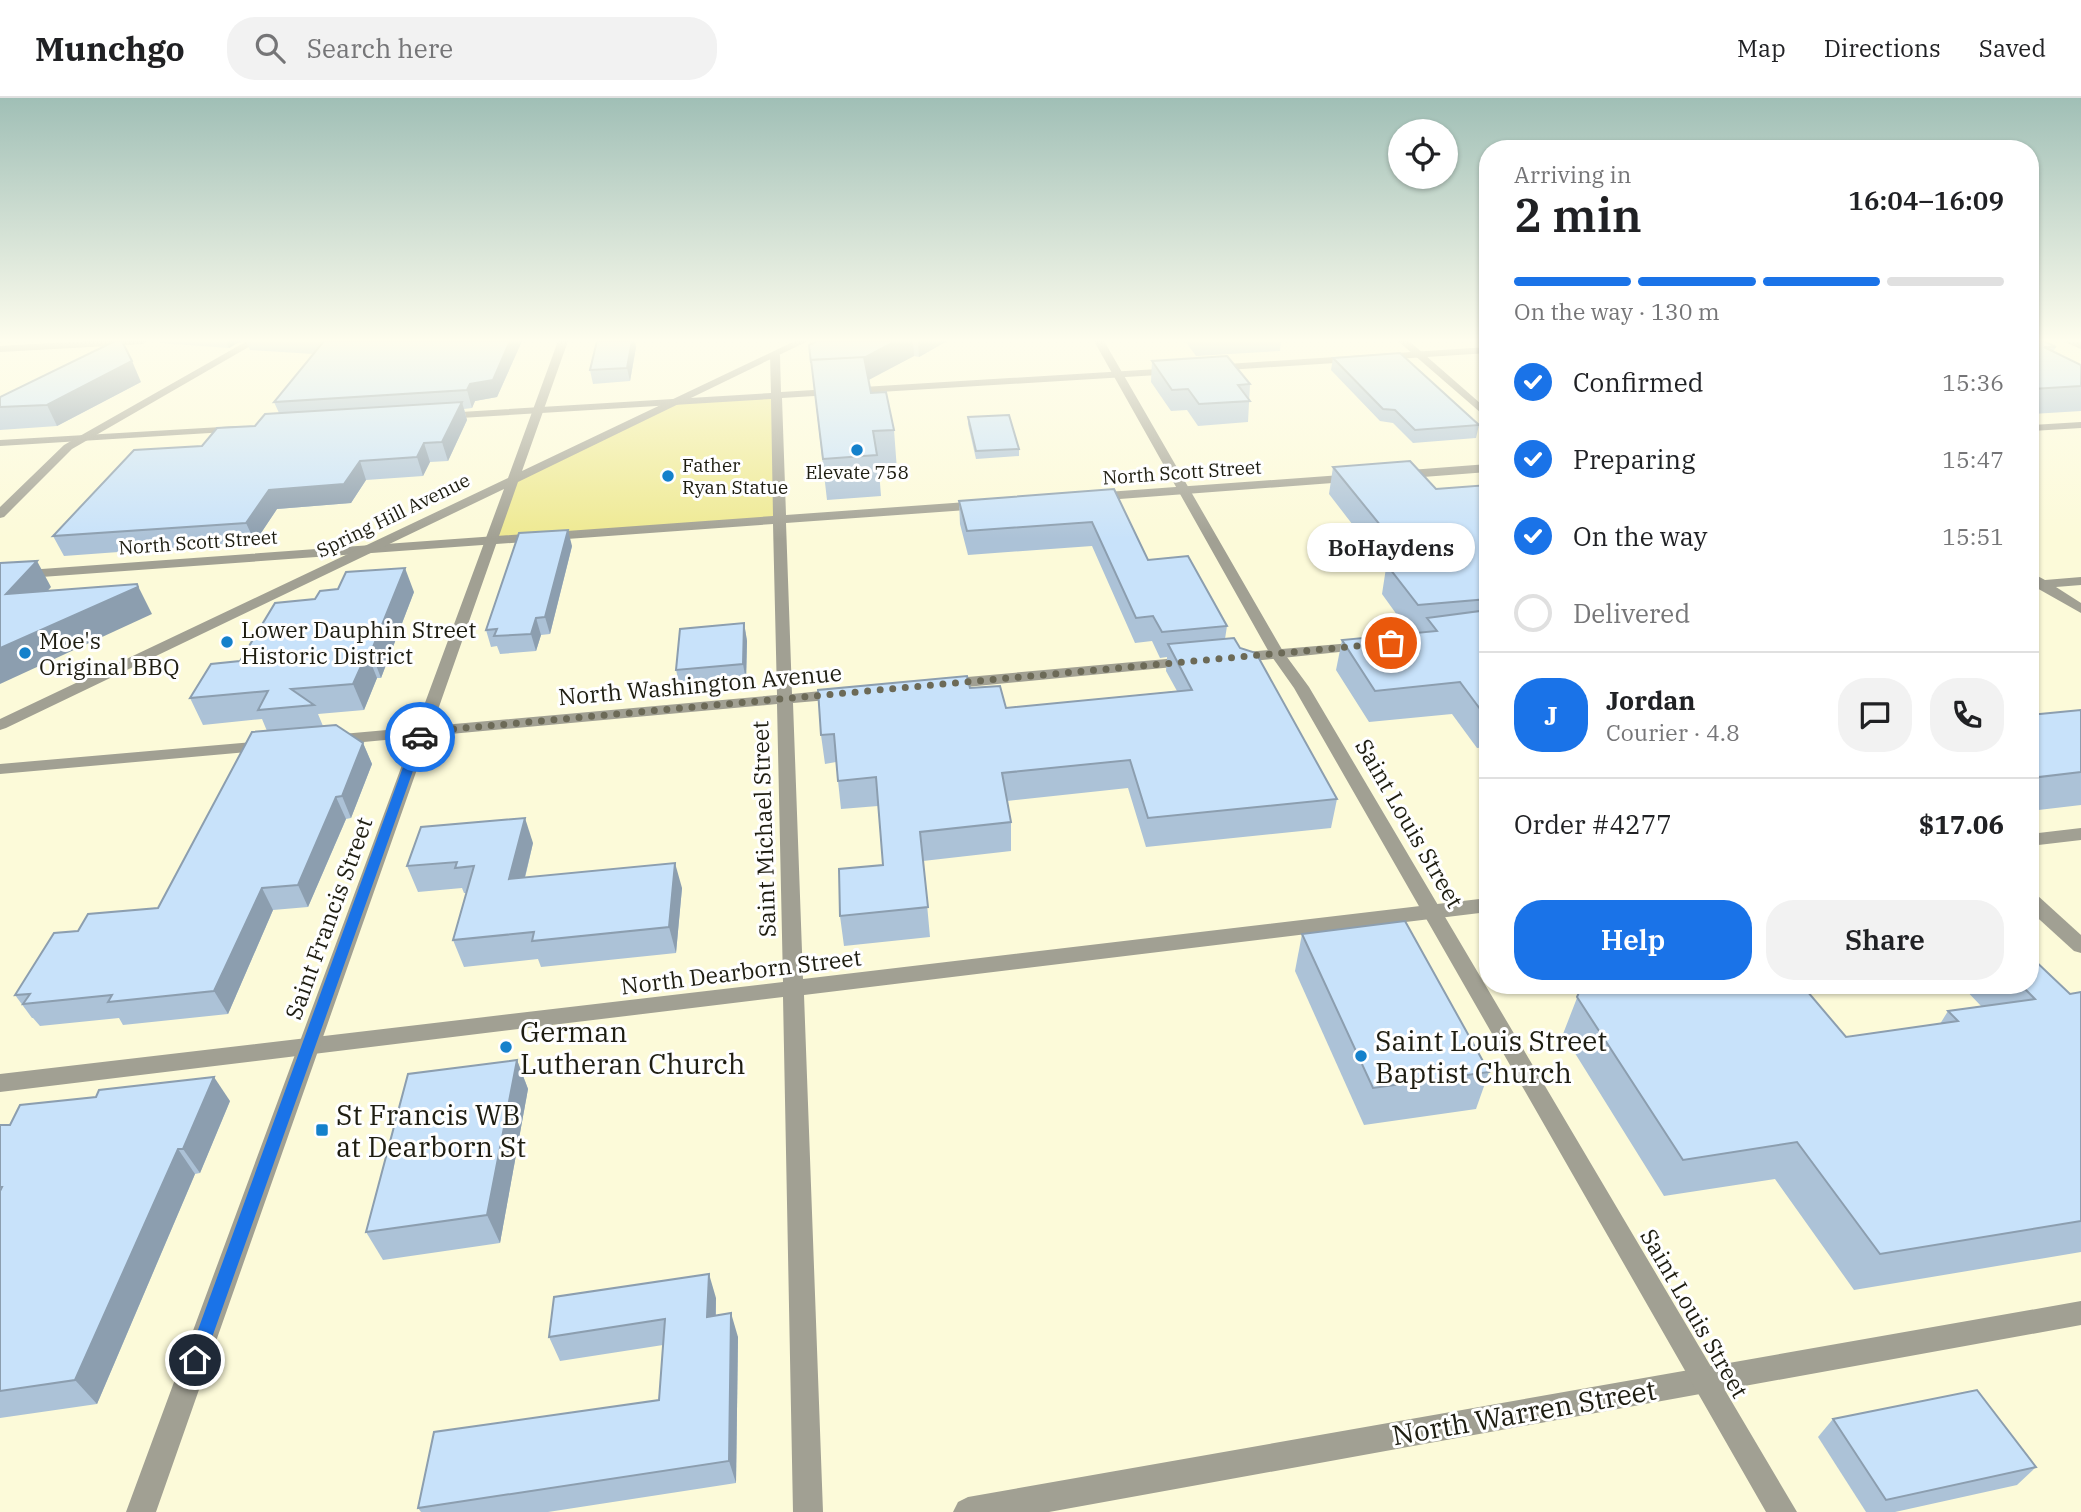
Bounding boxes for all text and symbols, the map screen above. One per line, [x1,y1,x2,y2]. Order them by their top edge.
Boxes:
search box [227,17,717,80]
text: Munchgo [35,27,185,70]
icon: search [251,29,289,67]
text: Search here [307,31,453,65]
text: Map [1737,32,1786,64]
text: Directions [1824,32,1941,64]
text: Saved [1979,32,2046,64]
map controls [1388,119,1458,189]
button: locate [1388,119,1458,189]
text: Arriving in [1514,159,1631,189]
text: 16:04–16:09 [1848,183,2004,217]
text: 2 min [1514,185,1642,245]
text: On the way · 130 m [1514,296,1720,326]
icon: check [1514,363,1552,401]
text: Confirmed [1573,365,1704,399]
text: 15:36 [1942,367,2004,397]
icon: check [1514,440,1552,478]
marker: Elevate 758 [849,442,865,458]
text: Preparing [1573,442,1695,476]
text: 15:47 [1942,444,2004,474]
place label: Father Ryan Statue [682,453,788,499]
street label: North Scott Street [1102,454,1263,490]
place label: Elevate 758 [805,460,909,484]
street label: Spring Hill Avenue [312,467,474,563]
marker: Father Ryan Statue [660,468,676,484]
icon: check [1514,517,1552,555]
text: On the way [1573,519,1707,553]
text: 15:51 [1942,521,2004,551]
street label: North Scott Street [118,524,279,560]
callout: BoHaydens [1307,524,1475,573]
text: BoHaydens [1328,532,1454,562]
text: Delivered [1573,596,1690,630]
pin [1361,613,1421,673]
place label: Lower Dauphin Street Historic District [241,614,476,670]
icon: bag [1372,624,1410,662]
place label: Moe's Original BBQ [39,625,179,681]
marker: Lower Dauphin Street Historic District [219,634,235,650]
marker: Moe's Original BBQ [17,645,33,661]
street label: North Washington Avenue [557,657,843,711]
button: chat [1838,678,1912,752]
button: phone [1930,678,2004,752]
text: Jordan [1606,683,1696,717]
text: J [1544,698,1558,732]
courier [385,702,455,772]
text: Courier · 4.8 [1606,717,1740,747]
icon: car [401,718,439,756]
street label: Saint Michael Street [744,720,782,938]
street label: Saint Louis Street [1349,733,1471,913]
text: Order #4277 [1514,807,1672,841]
text: $17.06 [1919,807,2004,841]
street label: Saint Francis Street [277,813,379,1023]
button: Help [1514,900,1752,980]
button: Share [1766,900,2004,980]
street label: North Dearborn Street [619,941,863,1001]
place label: German Lutheran Church [520,1013,745,1082]
place label: Saint Louis Street Baptist Church [1375,1022,1607,1091]
marker: German Lutheran Church [498,1039,514,1055]
marker: Saint Louis Street Baptist Church [1353,1048,1369,1064]
place label: St Francis WB at Dearborn St [336,1096,526,1165]
marker: St Francis WB at Dearborn St [314,1122,330,1138]
street label: Saint Louis Street [1634,1223,1756,1403]
pin [165,1330,225,1390]
icon: home [176,1341,214,1379]
street label: North Warren Street [1389,1371,1659,1453]

